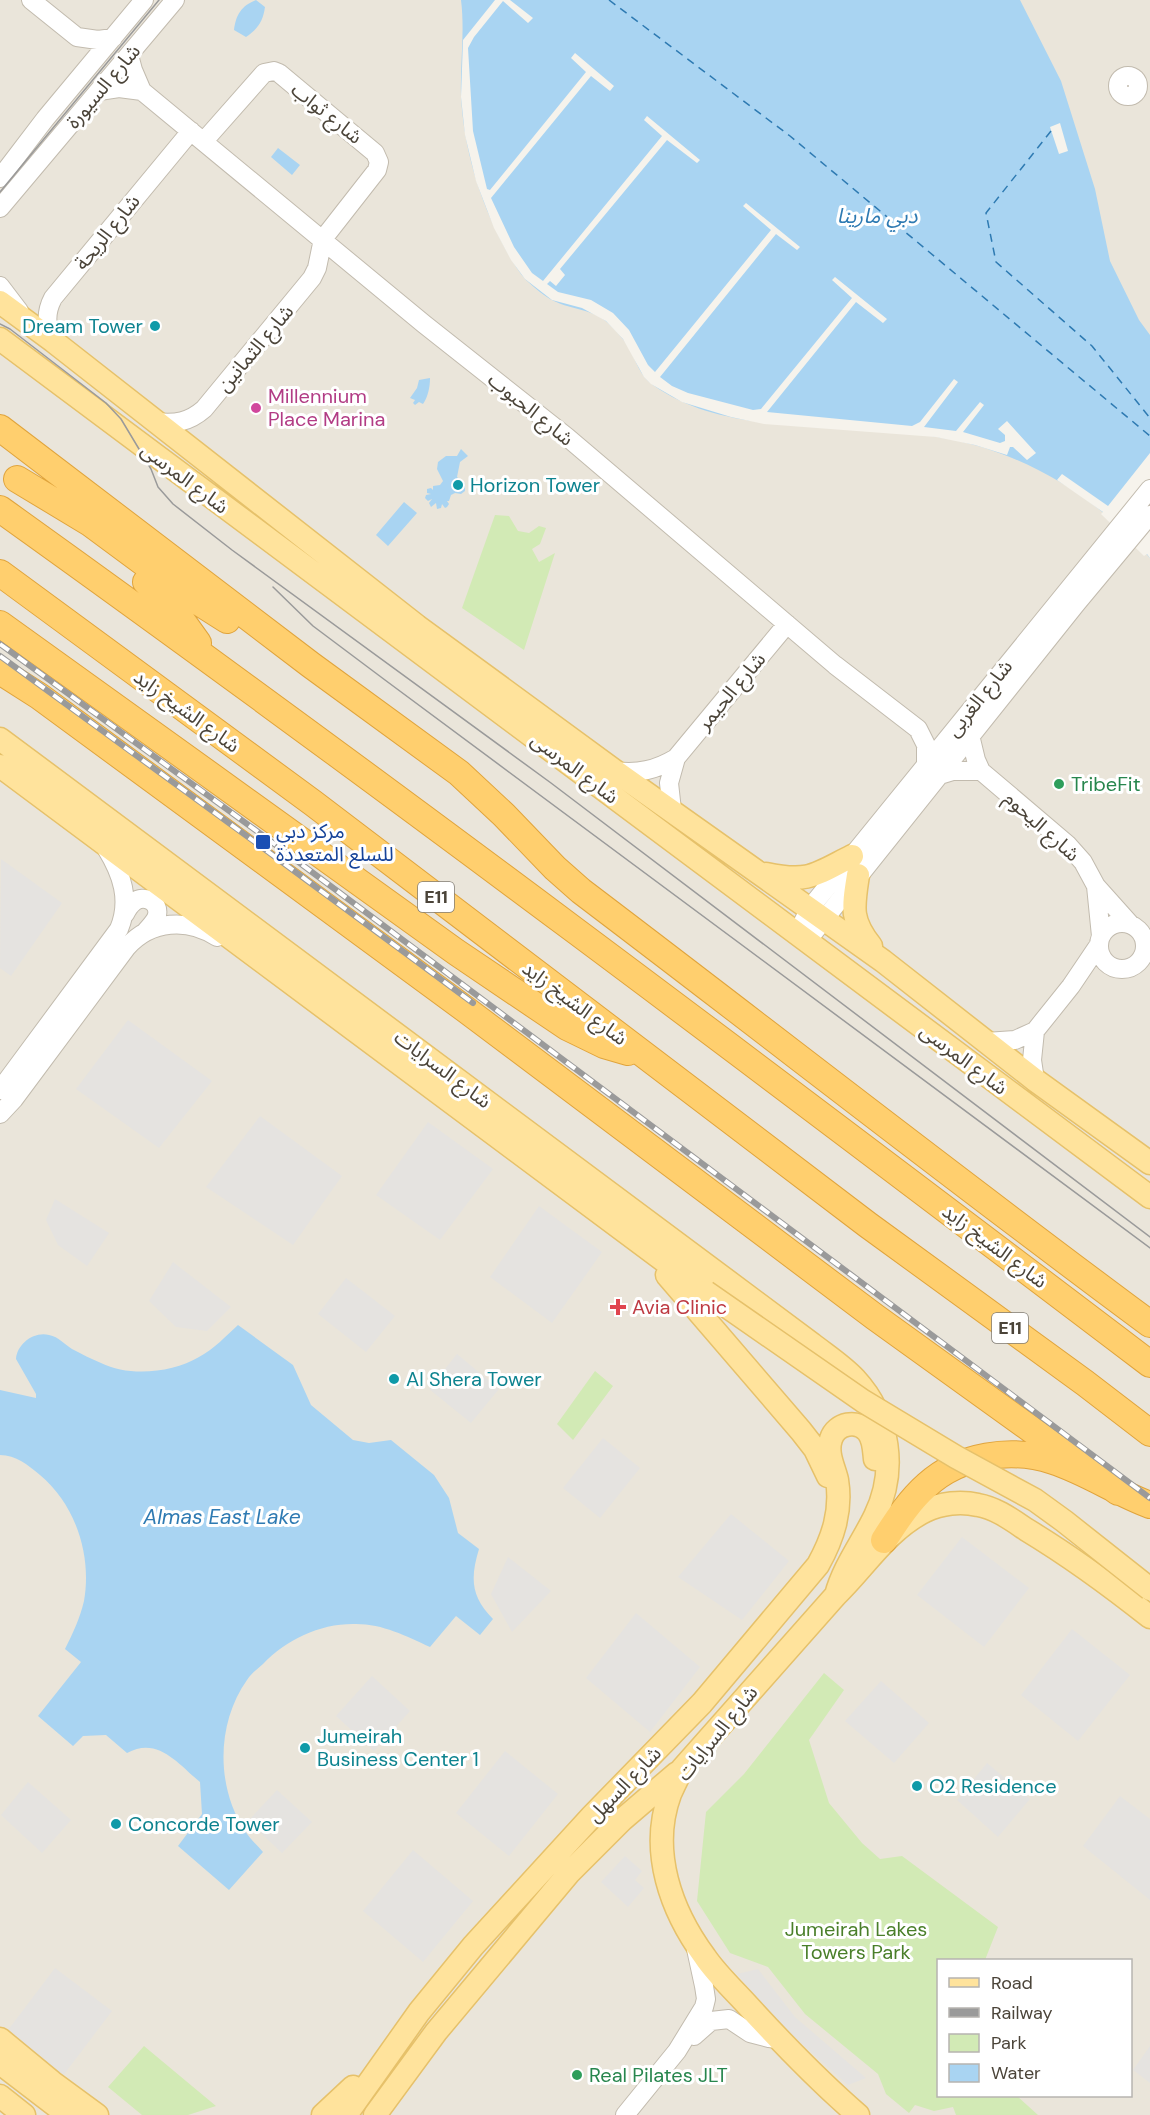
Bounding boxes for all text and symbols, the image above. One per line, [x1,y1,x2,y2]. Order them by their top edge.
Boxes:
street label: شارع السيورة [60,38,148,135]
street label: شارع ثواب [285,76,368,151]
street label: شارع الريحة [69,189,147,276]
water label: دبي مارينا [837,202,918,232]
street label: شارع الثمانين [211,299,301,398]
place label: Dream Tower [22,313,143,339]
marker: Dream Tower [148,319,162,333]
street label: شارع الحبوب [481,366,579,453]
place label: Millennium Place Marina [268,383,385,432]
marker: Millennium Place Marina [249,401,263,415]
street label: شارع المرسى [135,436,234,521]
place label: Horizon Tower [470,472,600,498]
marker: Horizon Tower [451,478,465,492]
street label: شارع الحيمر [690,647,773,737]
street label: شارع الغربى [940,654,1020,743]
street label: شارع الشيخ زايد [128,664,245,760]
street label: شارع المرسى [525,726,624,811]
place label: TribeFit [1071,771,1141,797]
marker: TribeFit [1052,777,1066,791]
street label: شارع اليحوم [997,785,1085,868]
place label: مركز دبي للسلع المتعددة [276,818,394,869]
marker: مركز دبي للسلع المتعددة [254,833,272,851]
road number: E11 [418,882,454,912]
street label: شارع الشيخ زايد [516,955,633,1053]
street label: شارع المرسى [914,1017,1013,1102]
street label: شارع السرايات [388,1024,497,1116]
street label: شارع الشيخ زايد [936,1198,1053,1296]
place label: Avia Clinic [632,1294,727,1320]
marker: Avia Clinic [609,1298,627,1316]
road number: E11 [992,1313,1028,1343]
place label: Al Shera Tower [406,1366,542,1392]
marker: Al Shera Tower [387,1372,401,1386]
water label: Almas East Lake [142,1503,301,1531]
street label: شارع السرايات [671,1680,765,1787]
place label: Jumeirah Business Center 1 [317,1723,479,1772]
street label: شارع السهل [581,1740,668,1829]
marker: Jumeirah Business Center 1 [298,1741,312,1755]
place label: O2 Residence [929,1773,1057,1799]
marker: O2 Residence [910,1779,924,1793]
place label: Concorde Tower [128,1811,280,1837]
marker: Concorde Tower [109,1817,123,1831]
park label: Jumeirah Lakes Towers Park [785,1916,927,1965]
legend [937,1959,1132,2097]
text: Road [991,1971,1033,1995]
text: Railway [991,2001,1053,2025]
text: Park [991,2031,1027,2055]
text: Water [991,2061,1041,2085]
place label: Real Pilates JLT [589,2062,728,2088]
marker: Real Pilates JLT [570,2068,584,2082]

